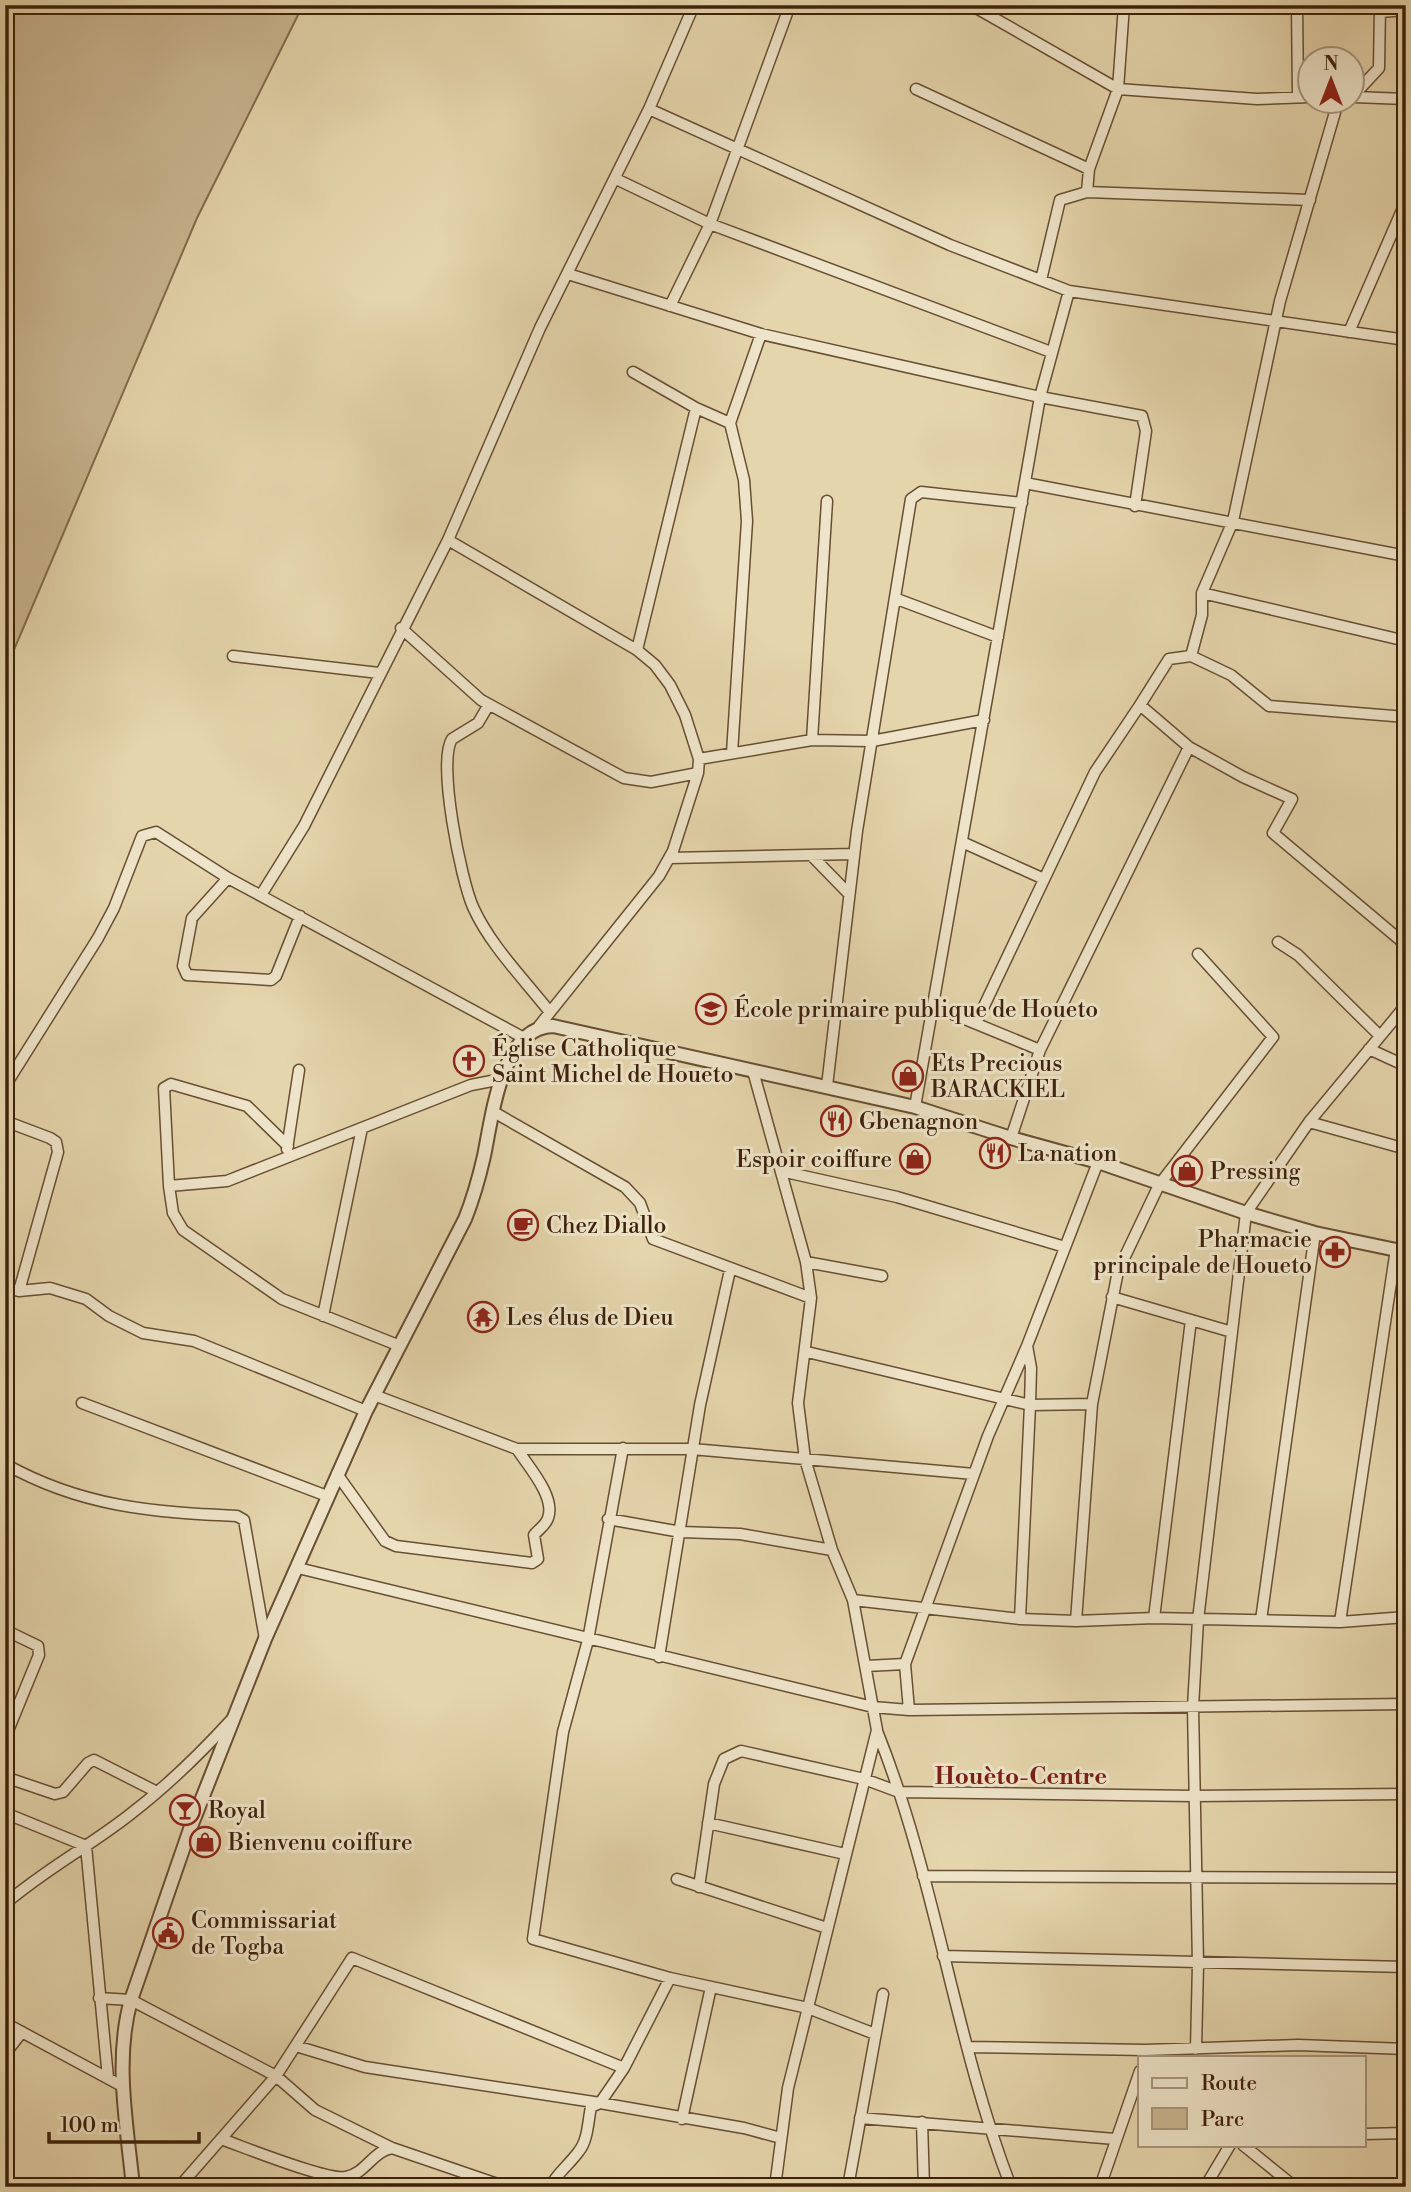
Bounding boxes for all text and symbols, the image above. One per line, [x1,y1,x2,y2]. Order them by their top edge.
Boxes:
north arrow [1296,46,1366,116]
text: N [1323,52,1339,76]
school or university icon: École primaire publique de Houeto [694,992,728,1026]
place label: École primaire publique de Houeto [734,994,1098,1024]
place label: Église Catholique Saint Michel de Houeto [492,1033,734,1089]
church icon: Église Catholique Saint Michel de Houeto [452,1044,486,1078]
place label: Ets Precious BARACKIEL [930,1050,1065,1104]
shop icon: Ets Precious BARACKIEL [891,1059,925,1093]
restaurant icon: Gbenagnon [819,1104,853,1138]
place label: Gbenagnon [859,1108,979,1136]
restaurant icon: La nation [978,1136,1012,1170]
place label: La nation [1018,1140,1118,1168]
shop icon: Espoir coiffure [898,1142,932,1176]
place label: Espoir coiffure [736,1146,892,1174]
shop icon: Pressing [1170,1154,1204,1188]
place label: Pressing [1210,1158,1301,1186]
cafe icon: Chez Diallo [506,1208,540,1242]
place label: Chez Diallo [546,1212,667,1240]
place label: Pharmacie principale de Houeto [1093,1226,1312,1280]
pharmacy icon: Pharmacie principale de Houeto [1318,1235,1352,1269]
temple icon: Les élus de Dieu [466,1300,500,1334]
place label: Les élus de Dieu [506,1304,674,1332]
district label: Houèto-Centre [935,1762,1107,1792]
bar icon: Royal [168,1793,202,1827]
place label: Royal [208,1797,266,1825]
shop icon: Bienvenu coiffure [188,1825,222,1859]
place label: Bienvenu coiffure [227,1829,413,1857]
place label: Commissariat de Togba [191,1907,337,1961]
public building icon: Commissariat de Togba [151,1916,185,1950]
legend [1138,2056,1366,2146]
text: Route [1201,2071,1257,2097]
scale bar [49,2101,200,2145]
text: Parc [1201,2107,1244,2133]
text: 100 m [60,2113,119,2139]

